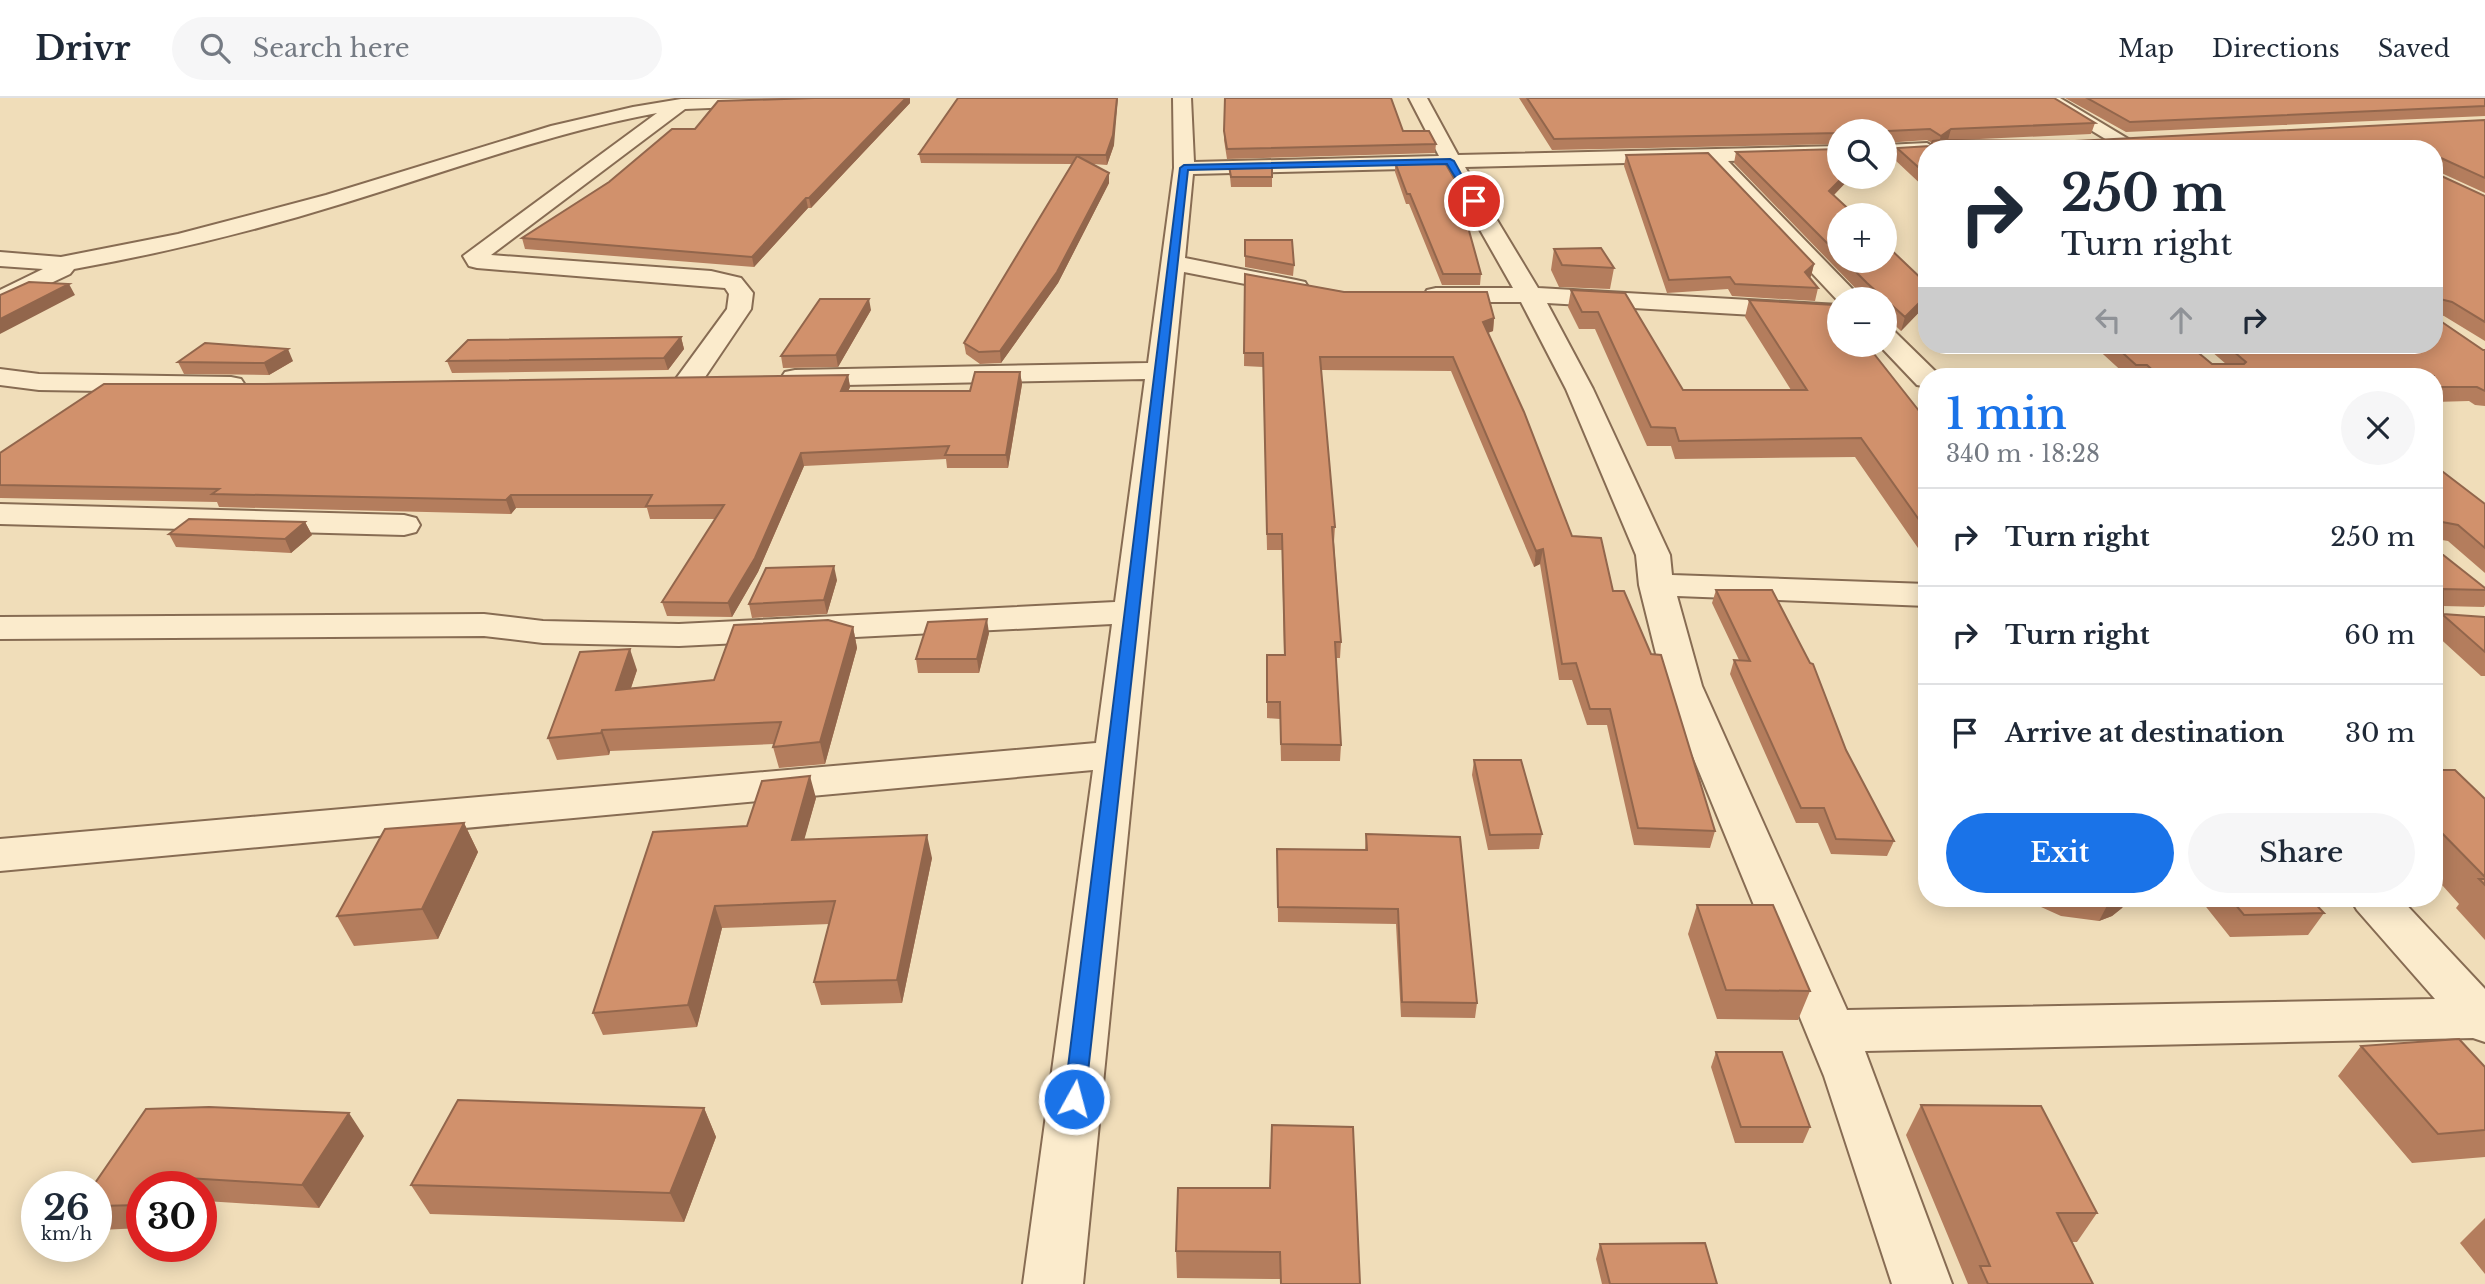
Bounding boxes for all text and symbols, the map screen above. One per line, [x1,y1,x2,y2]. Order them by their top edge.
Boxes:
search box [172,17,662,80]
text: Drivr [35,28,130,69]
icon: search [196,29,234,67]
text: Search here [252,32,410,64]
text: Map [2118,34,2174,63]
text: Directions [2212,34,2340,63]
text: Saved [2378,34,2450,63]
map controls [1827,119,1897,357]
button: search [1827,119,1897,189]
text: 250 m [2061,163,2226,224]
icon: right [1946,168,2037,259]
pin [1444,171,1504,231]
icon: arrive [1455,182,1493,220]
button: + [1827,203,1897,273]
text: Turn right [2061,224,2232,264]
button: − [1827,287,1897,357]
icon: left [2089,301,2127,339]
icon: ahead [2162,301,2200,339]
icon: right [2235,301,2273,339]
text: 1 min [1946,388,2067,440]
button: close [2341,391,2415,465]
text: 340 m · 18:28 [1946,440,2100,468]
icon: right [1946,518,1984,556]
text: Turn right [2005,521,2150,553]
text: 250 m [2330,521,2415,553]
icon: right [1946,616,1984,654]
text: Turn right [2005,619,2150,651]
text: 60 m [2344,619,2415,651]
icon: arrive [1946,714,1984,752]
text: Arrive at destination [2005,717,2285,749]
text: 30 m [2345,717,2415,749]
button: Exit [1946,813,2174,893]
button: Share [2188,813,2415,893]
position arrow [1037,1062,1111,1136]
speed limit sign: 30 [126,1171,217,1262]
text: 26 [43,1186,90,1229]
text: km/h [41,1223,92,1245]

